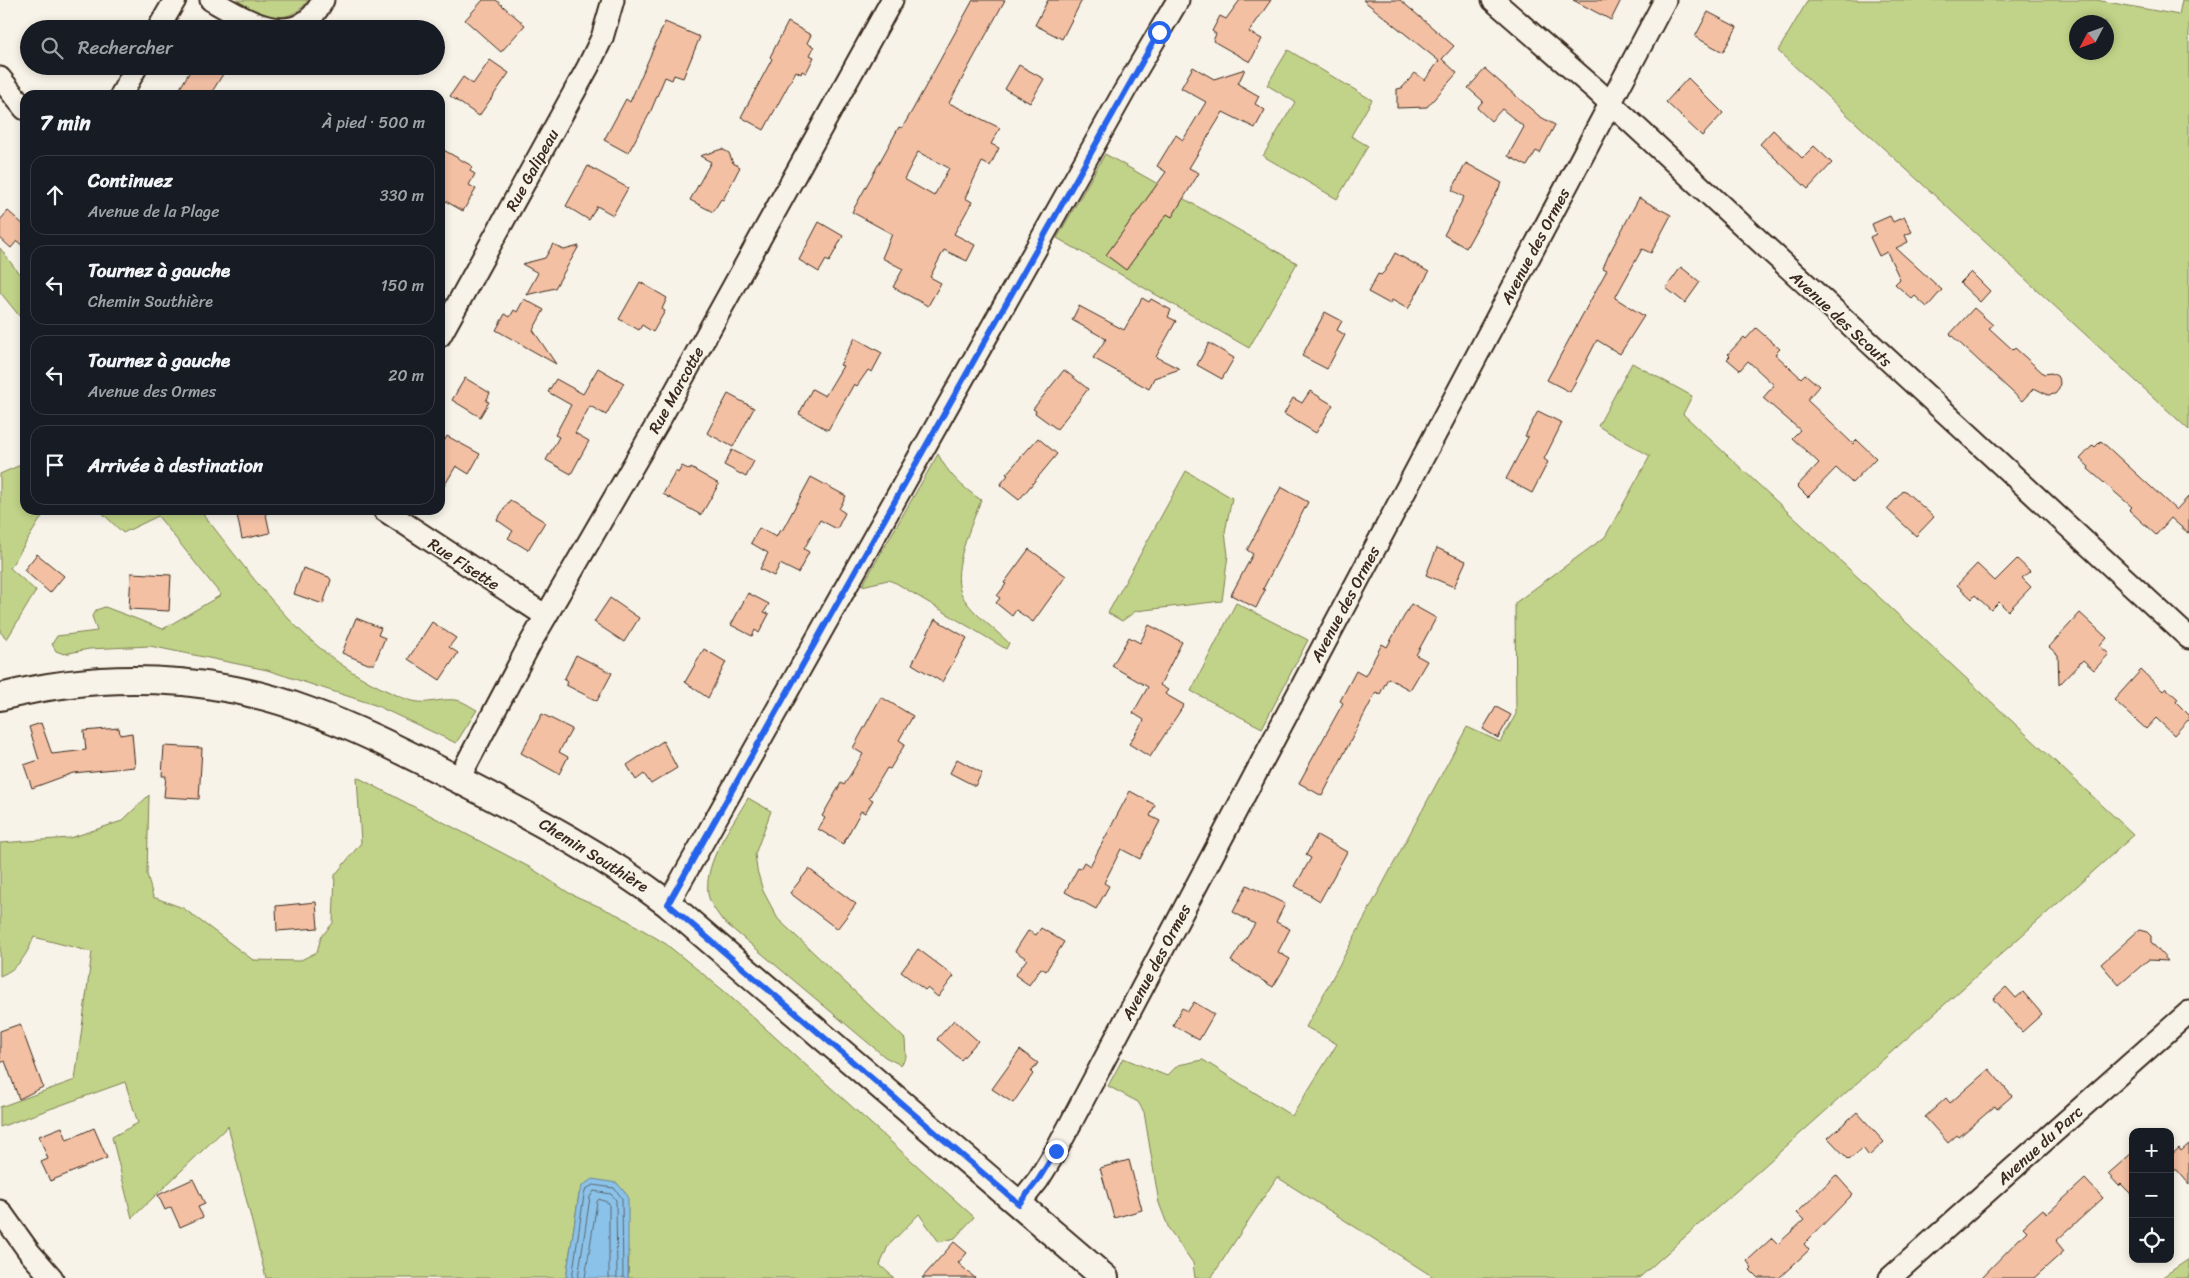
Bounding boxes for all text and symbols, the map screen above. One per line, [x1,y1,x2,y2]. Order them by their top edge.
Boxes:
north arrow [2069,15,2114,60]
search box [20,20,445,75]
route start [1148,21,1171,44]
text: Rechercher [78,31,173,64]
icon: search [38,34,66,62]
text: 7 min [40,104,91,142]
text: À pied · 500 m [322,108,425,137]
street label: Rue Galipeau [497,123,567,217]
text: Continuez [88,164,173,197]
icon: ahead [41,181,69,209]
text: 330 m [380,181,424,210]
street label: Avenue des Ormes [1492,182,1578,310]
text: Avenue de la Plage [88,197,219,226]
text: Tournez à gauche [88,254,230,287]
street label: Avenue des Scouts [1782,263,1900,375]
icon: left [41,271,69,299]
text: 150 m [381,271,424,300]
text: Chemin Southière [88,287,213,316]
street label: Rue Marcotte [640,341,712,439]
text: Tournez à gauche [88,344,230,377]
icon: left [41,361,69,389]
text: 20 m [388,361,424,390]
text: Avenue des Ormes [88,377,216,406]
text: Arrivée à destination [88,449,263,482]
icon: arrive [41,451,69,479]
street label: Rue Fisette [422,530,506,598]
street label: Avenue des Ormes [1302,540,1388,668]
street label: Chemin Southière [533,810,655,901]
street label: Avenue des Ormes [1113,898,1199,1026]
street label: Avenue du Parc [1989,1098,2090,1193]
map controls [2129,1128,2174,1263]
button: + [2129,1128,2174,1173]
route end [1045,1140,1068,1163]
button: − [2129,1173,2174,1218]
button: locate [2129,1218,2174,1263]

